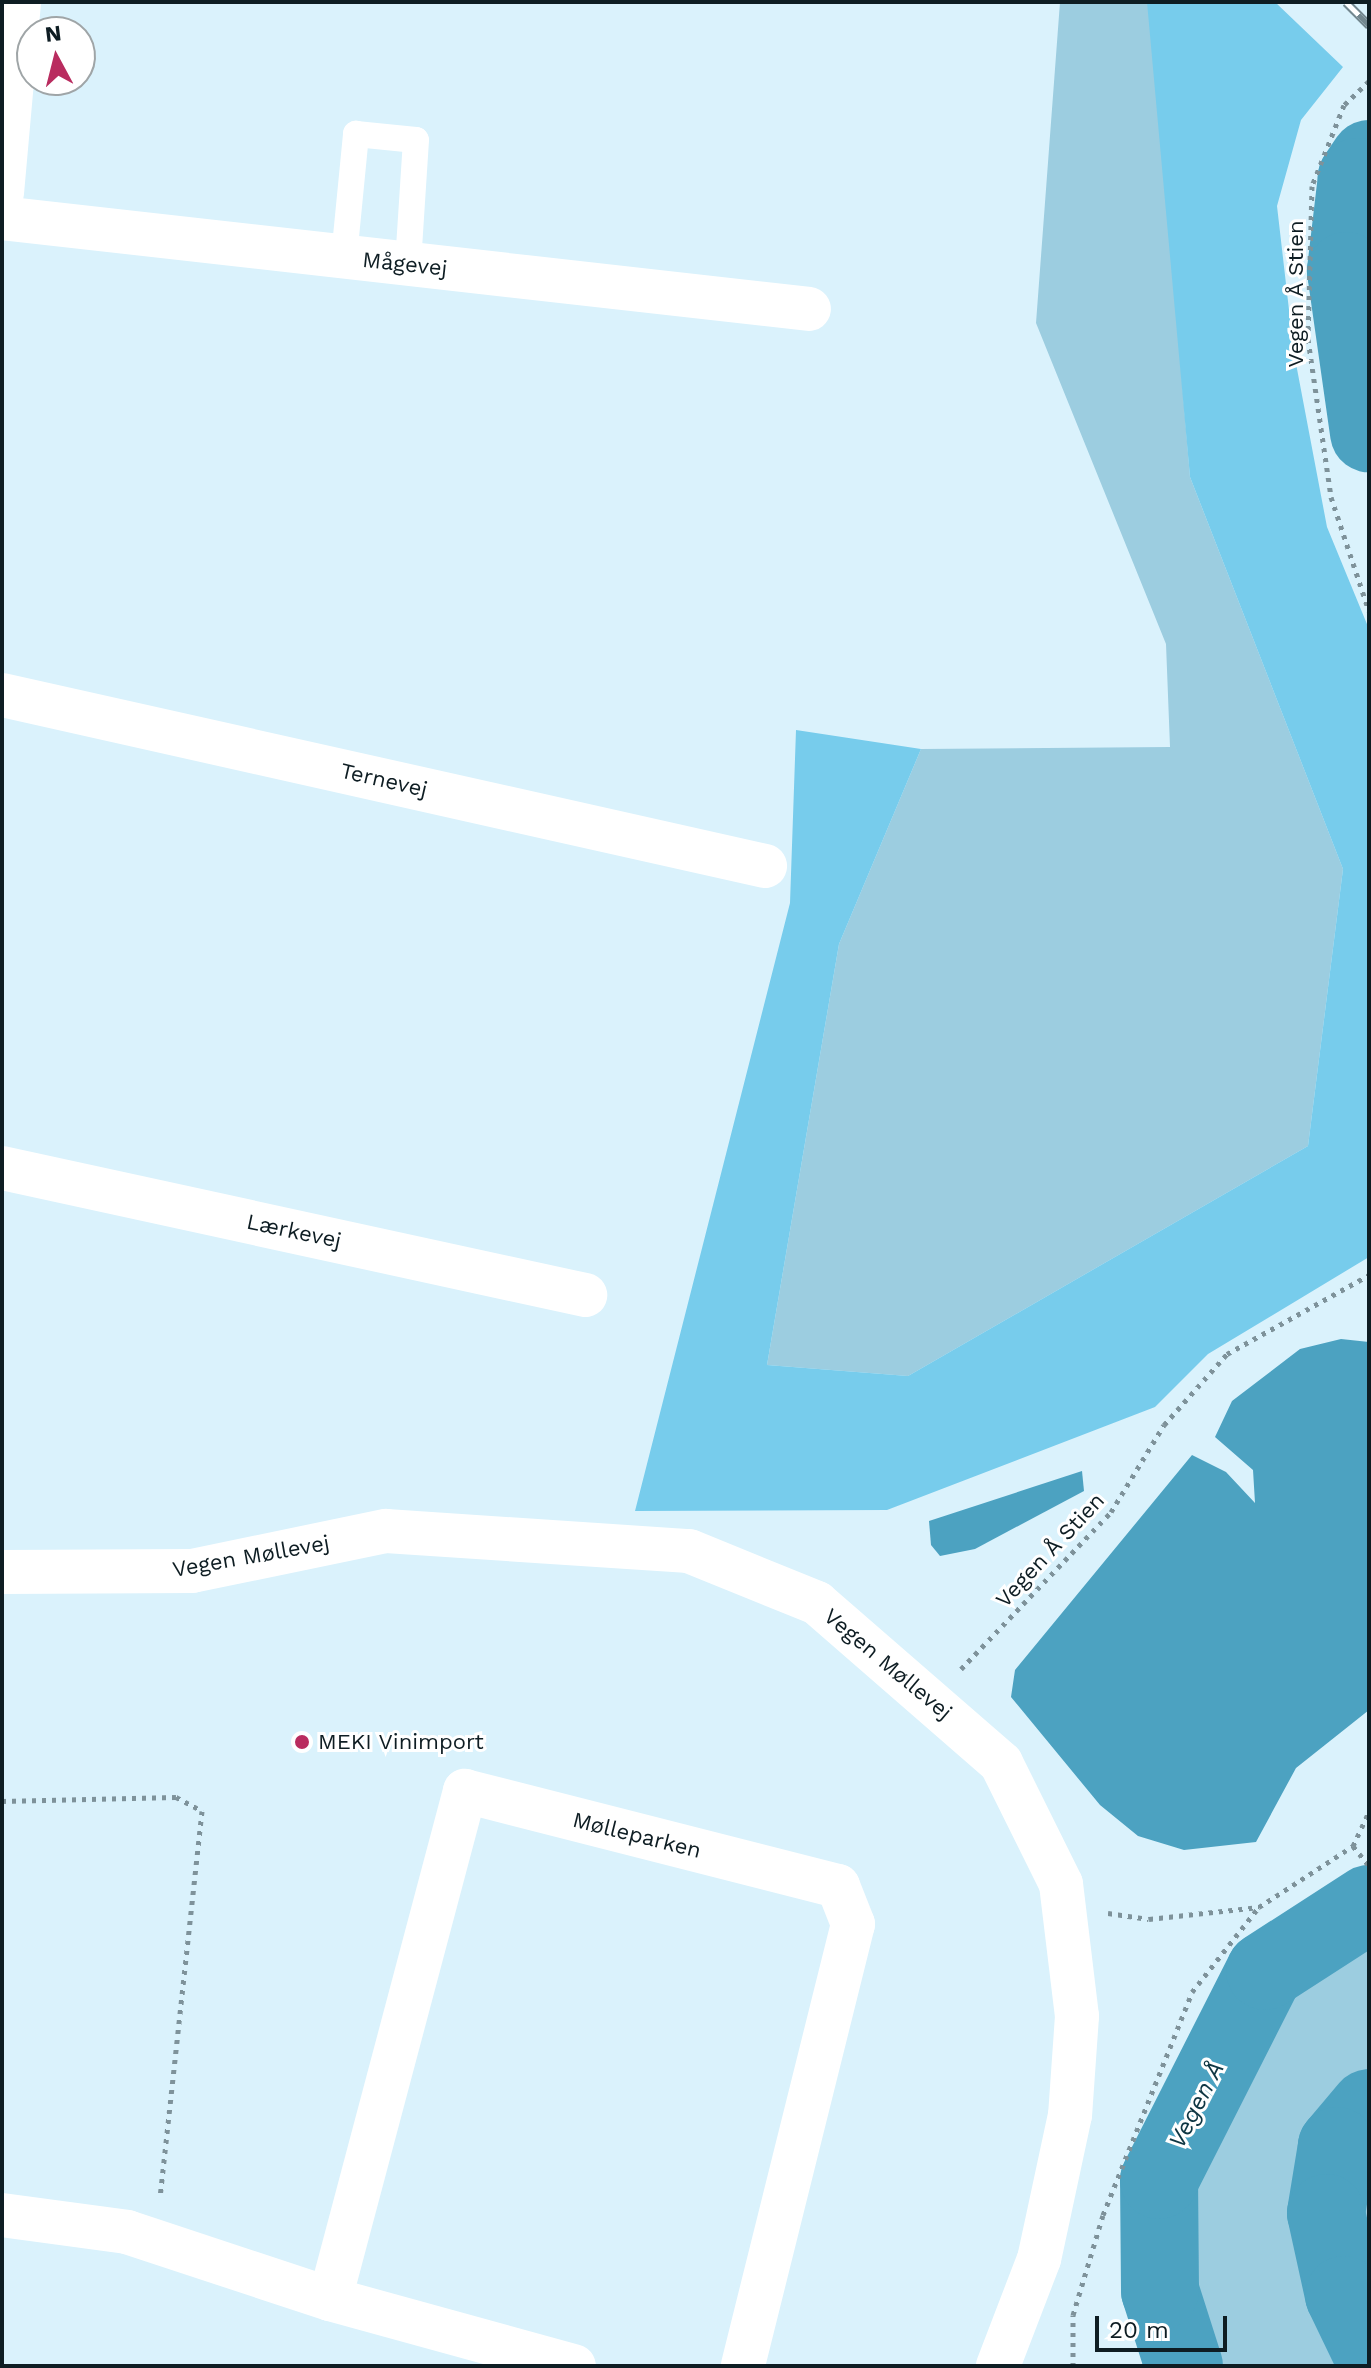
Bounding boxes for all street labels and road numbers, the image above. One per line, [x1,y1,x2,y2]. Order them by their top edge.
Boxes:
street label: Vegen Å Stien [1283,220,1309,368]
street label: Mågevej [361,246,449,282]
street label: Ternevej [338,757,430,803]
street label: Lærkevej [244,1208,344,1254]
street label: Vegen Å Stien [990,1487,1110,1613]
street label: Vegen Møllevej [170,1529,332,1583]
street label: Vegen Møllevej [819,1603,957,1725]
street label: Mølleparken [570,1806,704,1864]

